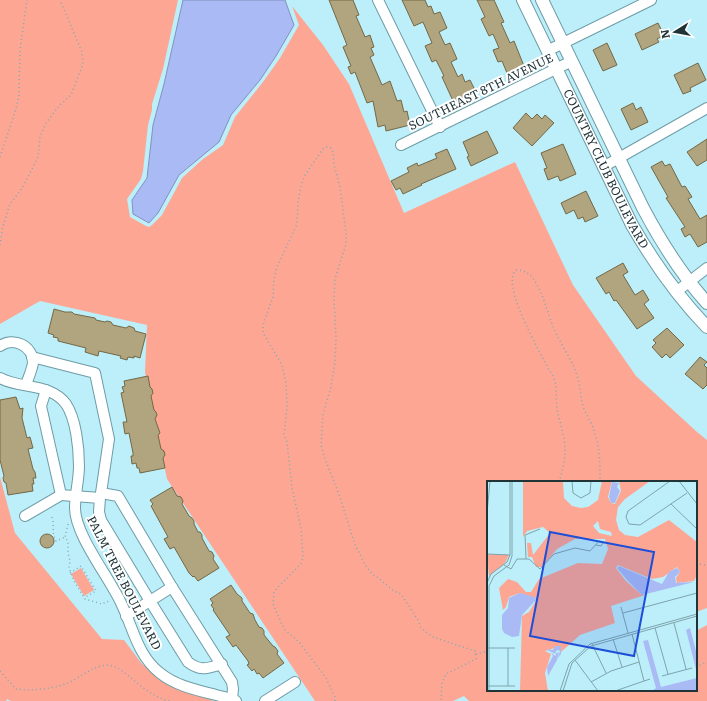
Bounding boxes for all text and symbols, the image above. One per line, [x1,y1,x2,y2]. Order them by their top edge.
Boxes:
north arrow [655,12,695,52]
text: N [655,28,673,40]
street label: SOUTHEAST 8TH AVENUE [405,48,556,134]
street label: COUNTRY CLUB BOULEVARD [559,86,654,252]
inset map [487,481,697,691]
street label: PALM TREE BOULEVARD [83,512,167,653]

